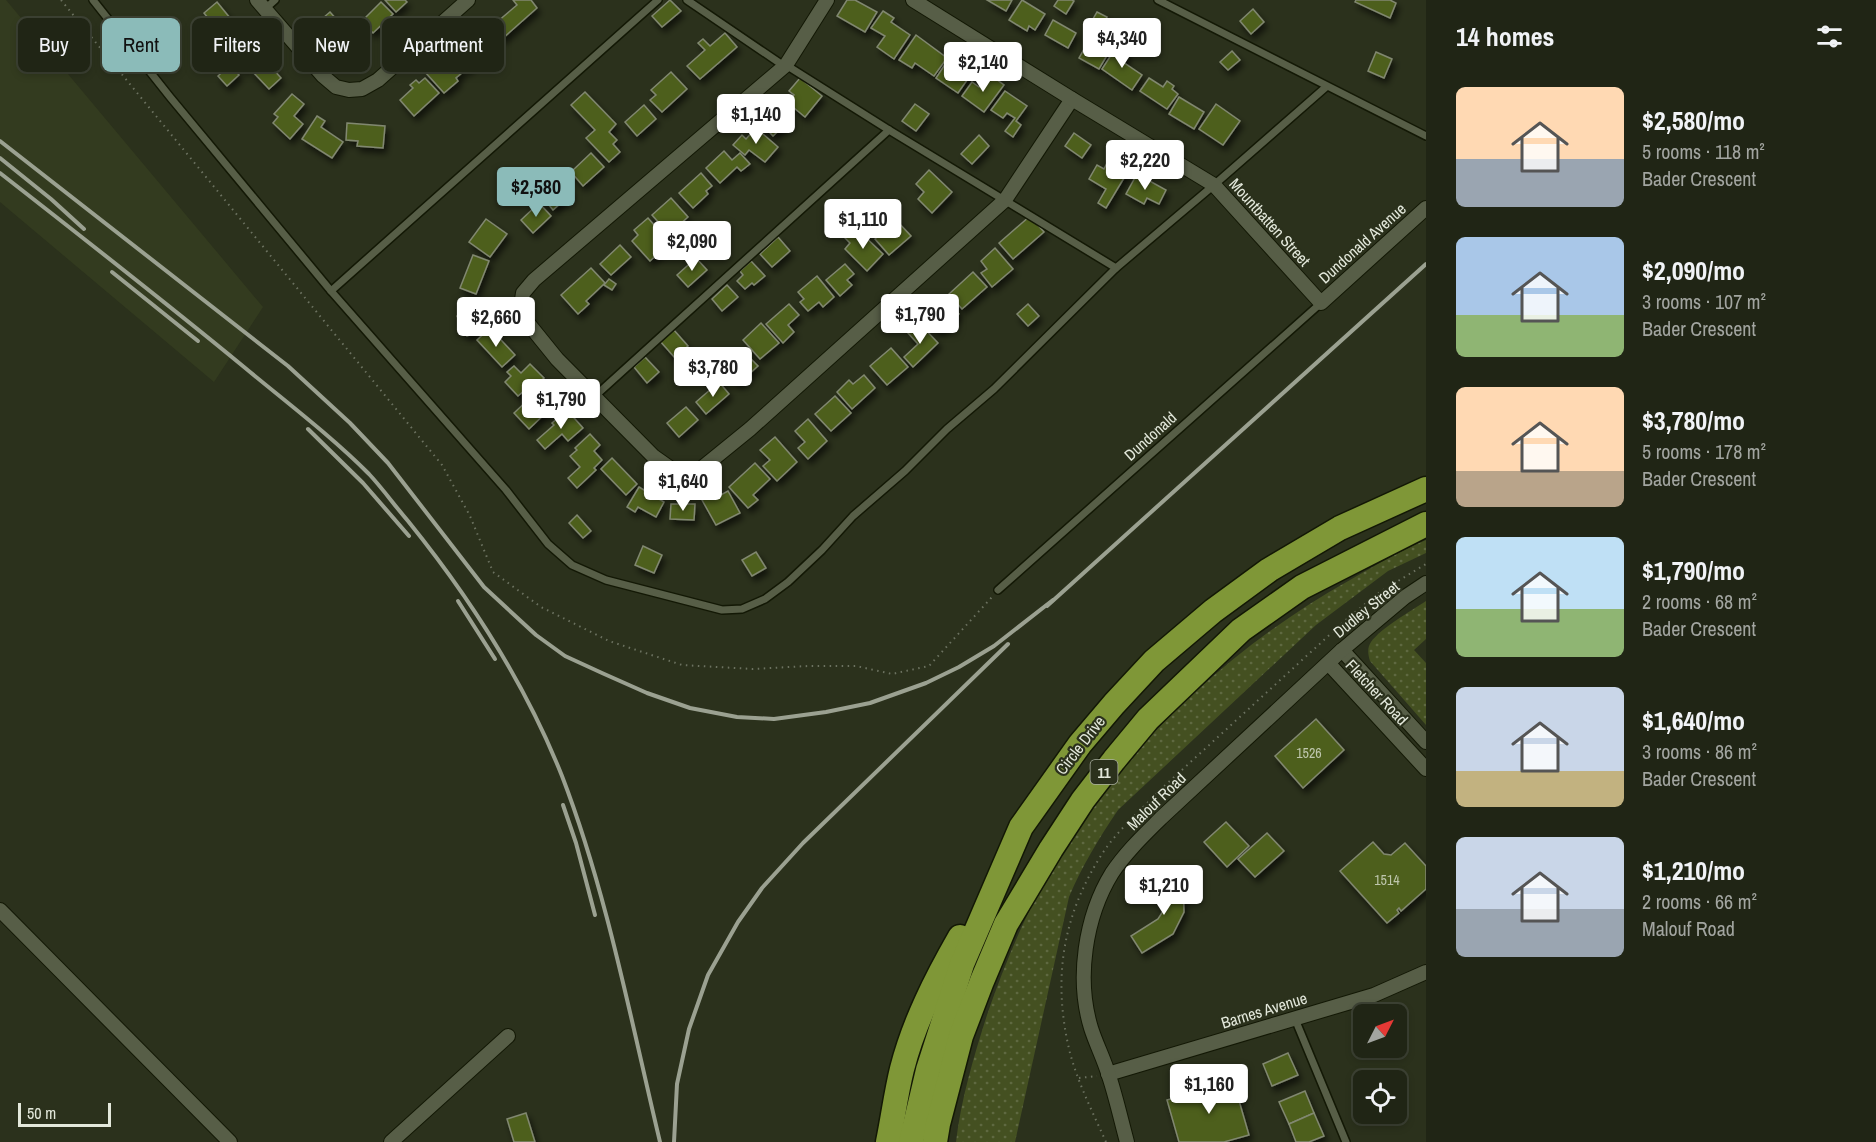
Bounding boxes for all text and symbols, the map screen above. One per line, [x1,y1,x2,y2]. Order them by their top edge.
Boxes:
chip: Buy [18,18,90,72]
chip: Rent [102,18,180,72]
chip: Filters [192,18,282,72]
chip: New [294,18,370,72]
chip: Apartment [382,18,504,72]
pin: $4,340 [1073,18,1171,69]
text: 14 homes [1456,19,1554,54]
icon: filters [1813,20,1846,53]
text: $4,340 [1097,24,1147,51]
pin: $2,140 [934,42,1032,93]
text: $2,140 [958,48,1008,75]
pin: $1,140 [707,94,805,145]
text: $1,140 [731,100,781,127]
text: $2,580/mo [1642,103,1745,138]
icon: home [1504,111,1576,183]
text: 5 rooms · 118 m² [1642,138,1765,165]
pin: $2,220 [1096,140,1194,191]
text: $2,220 [1120,146,1170,173]
text: Bader Crescent [1642,165,1756,192]
pin: $2,580 [487,167,585,218]
text: $2,580 [511,173,561,200]
street label: Mountbatten Street [1224,173,1316,271]
street label: Dundonald Avenue [1314,198,1410,288]
pin: $1,110 [814,199,912,250]
text: $1,110 [838,205,888,232]
pin: $2,090 [643,221,741,272]
text: $2,090 [667,227,717,254]
text: $2,090/mo [1642,253,1745,288]
icon: home [1504,261,1576,333]
text: 3 rooms · 107 m² [1642,288,1766,315]
pin: $1,790 [871,294,969,345]
pin: $2,660 [447,297,545,348]
text: $1,790 [895,300,945,327]
text: $2,660 [471,303,521,330]
text: Bader Crescent [1642,315,1756,342]
pin: $3,780 [664,347,762,398]
text: $3,780 [688,353,738,380]
pin: $1,790 [512,379,610,430]
text: $1,790 [536,385,586,412]
text: $3,780/mo [1642,403,1745,438]
street label: Dundonald [1119,407,1181,465]
icon: home [1504,411,1576,483]
text: 5 rooms · 178 m² [1642,438,1766,465]
pin: $1,640 [634,461,732,512]
text: Bader Crescent [1642,465,1756,492]
text: $1,640 [658,467,708,494]
text: $1,790/mo [1642,553,1745,588]
icon: home [1504,561,1576,633]
street label: Dudley Street [1328,575,1404,643]
text: 2 rooms · 68 m² [1642,588,1757,615]
text: Bader Crescent [1642,615,1756,642]
street label: Fletcher Road [1341,654,1413,730]
text: $1,640/mo [1642,703,1745,738]
street label: Circle Drive [1050,711,1110,779]
icon: home [1504,711,1576,783]
text: 3 rooms · 86 m² [1642,738,1757,765]
house number: 1526 [1296,744,1322,762]
road number: 11 [1090,760,1118,784]
text: Bader Crescent [1642,765,1756,792]
street label: Malouf Road [1122,767,1190,835]
text: $1,210/mo [1642,853,1745,888]
icon: home [1504,861,1576,933]
pin: $1,210 [1115,865,1213,916]
text: $1,210 [1139,871,1189,898]
house number: 1514 [1374,871,1400,889]
text: 2 rooms · 66 m² [1642,888,1757,915]
text: Malouf Road [1642,915,1735,942]
street label: Barnes Avenue [1218,987,1310,1033]
north arrow [1353,1004,1407,1058]
map controls [1353,1004,1407,1124]
pin: $1,160 [1160,1064,1258,1115]
text: $1,160 [1184,1070,1234,1097]
button: locate [1353,1070,1407,1124]
scale bar [18,1100,111,1128]
text: 50 m [27,1102,56,1124]

